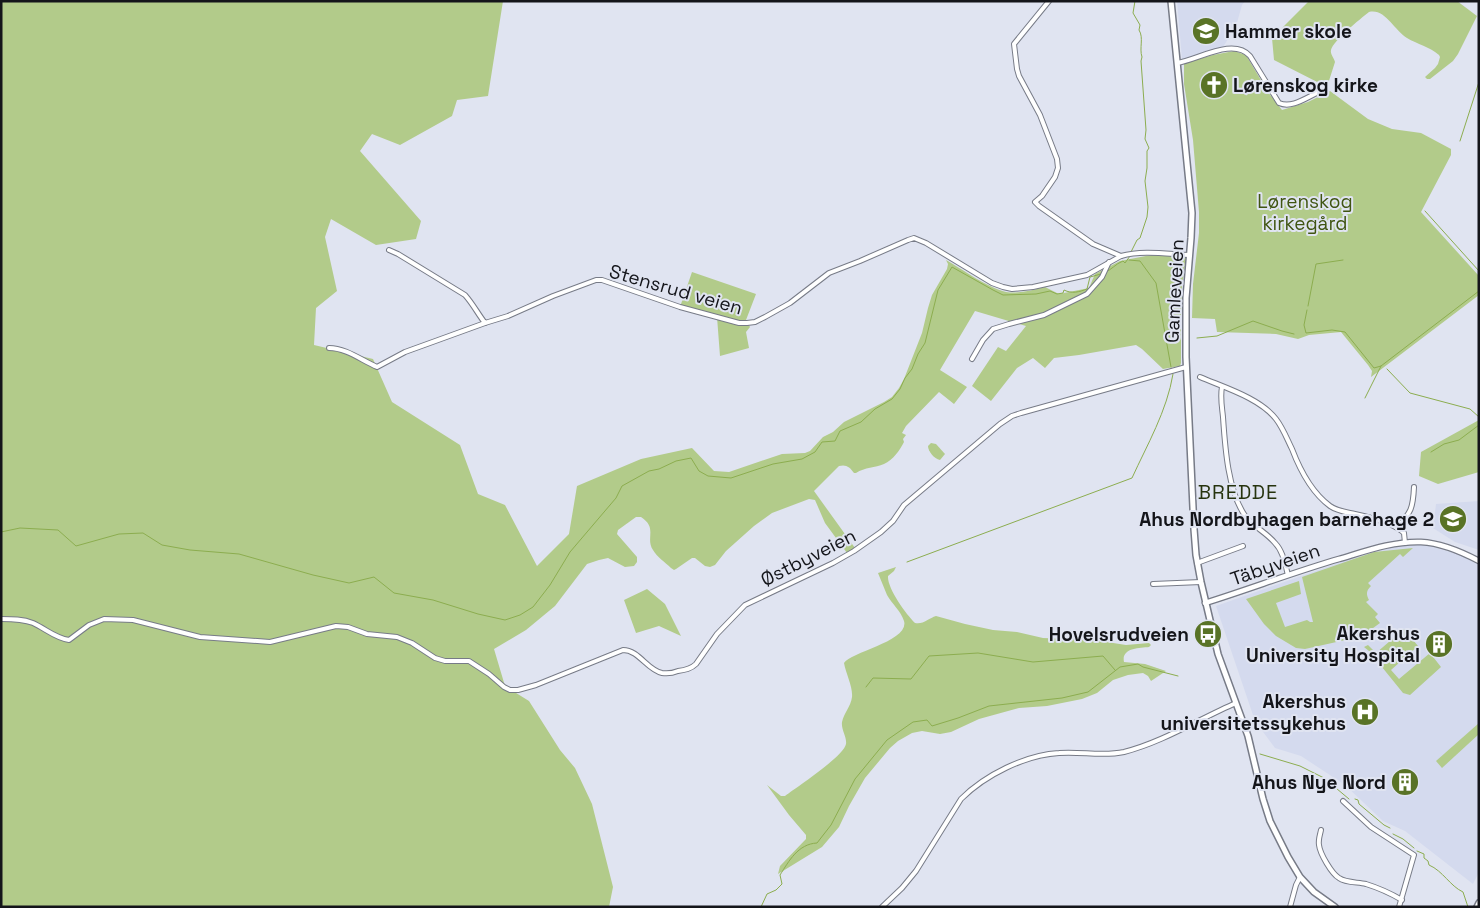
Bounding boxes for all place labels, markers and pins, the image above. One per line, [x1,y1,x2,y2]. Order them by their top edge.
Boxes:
school or university icon: Hammer skole [1191,16,1221,46]
place label: Hammer skole [1225,19,1352,44]
church icon: Lørenskog kirke [1199,70,1229,100]
place label: Lørenskog kirke [1233,73,1378,98]
school or university icon: Ahus Nordbyhagen barnehage 2 [1438,504,1468,534]
place label: Ahus Nordbyhagen barnehage 2 [1139,507,1434,532]
bus stop icon: Hovelsrudveien [1193,619,1223,649]
place label: Akershus University Hospital [1246,621,1420,668]
place label: Hovelsrudveien [1049,622,1189,647]
building icon: Akershus University Hospital [1424,629,1454,659]
place label: Akershus universitetssykehus [1161,689,1346,736]
hospital icon: Akershus universitetssykehus [1350,697,1380,727]
building icon: Ahus Nye Nord [1390,767,1420,797]
place label: Ahus Nye Nord [1252,770,1386,795]

